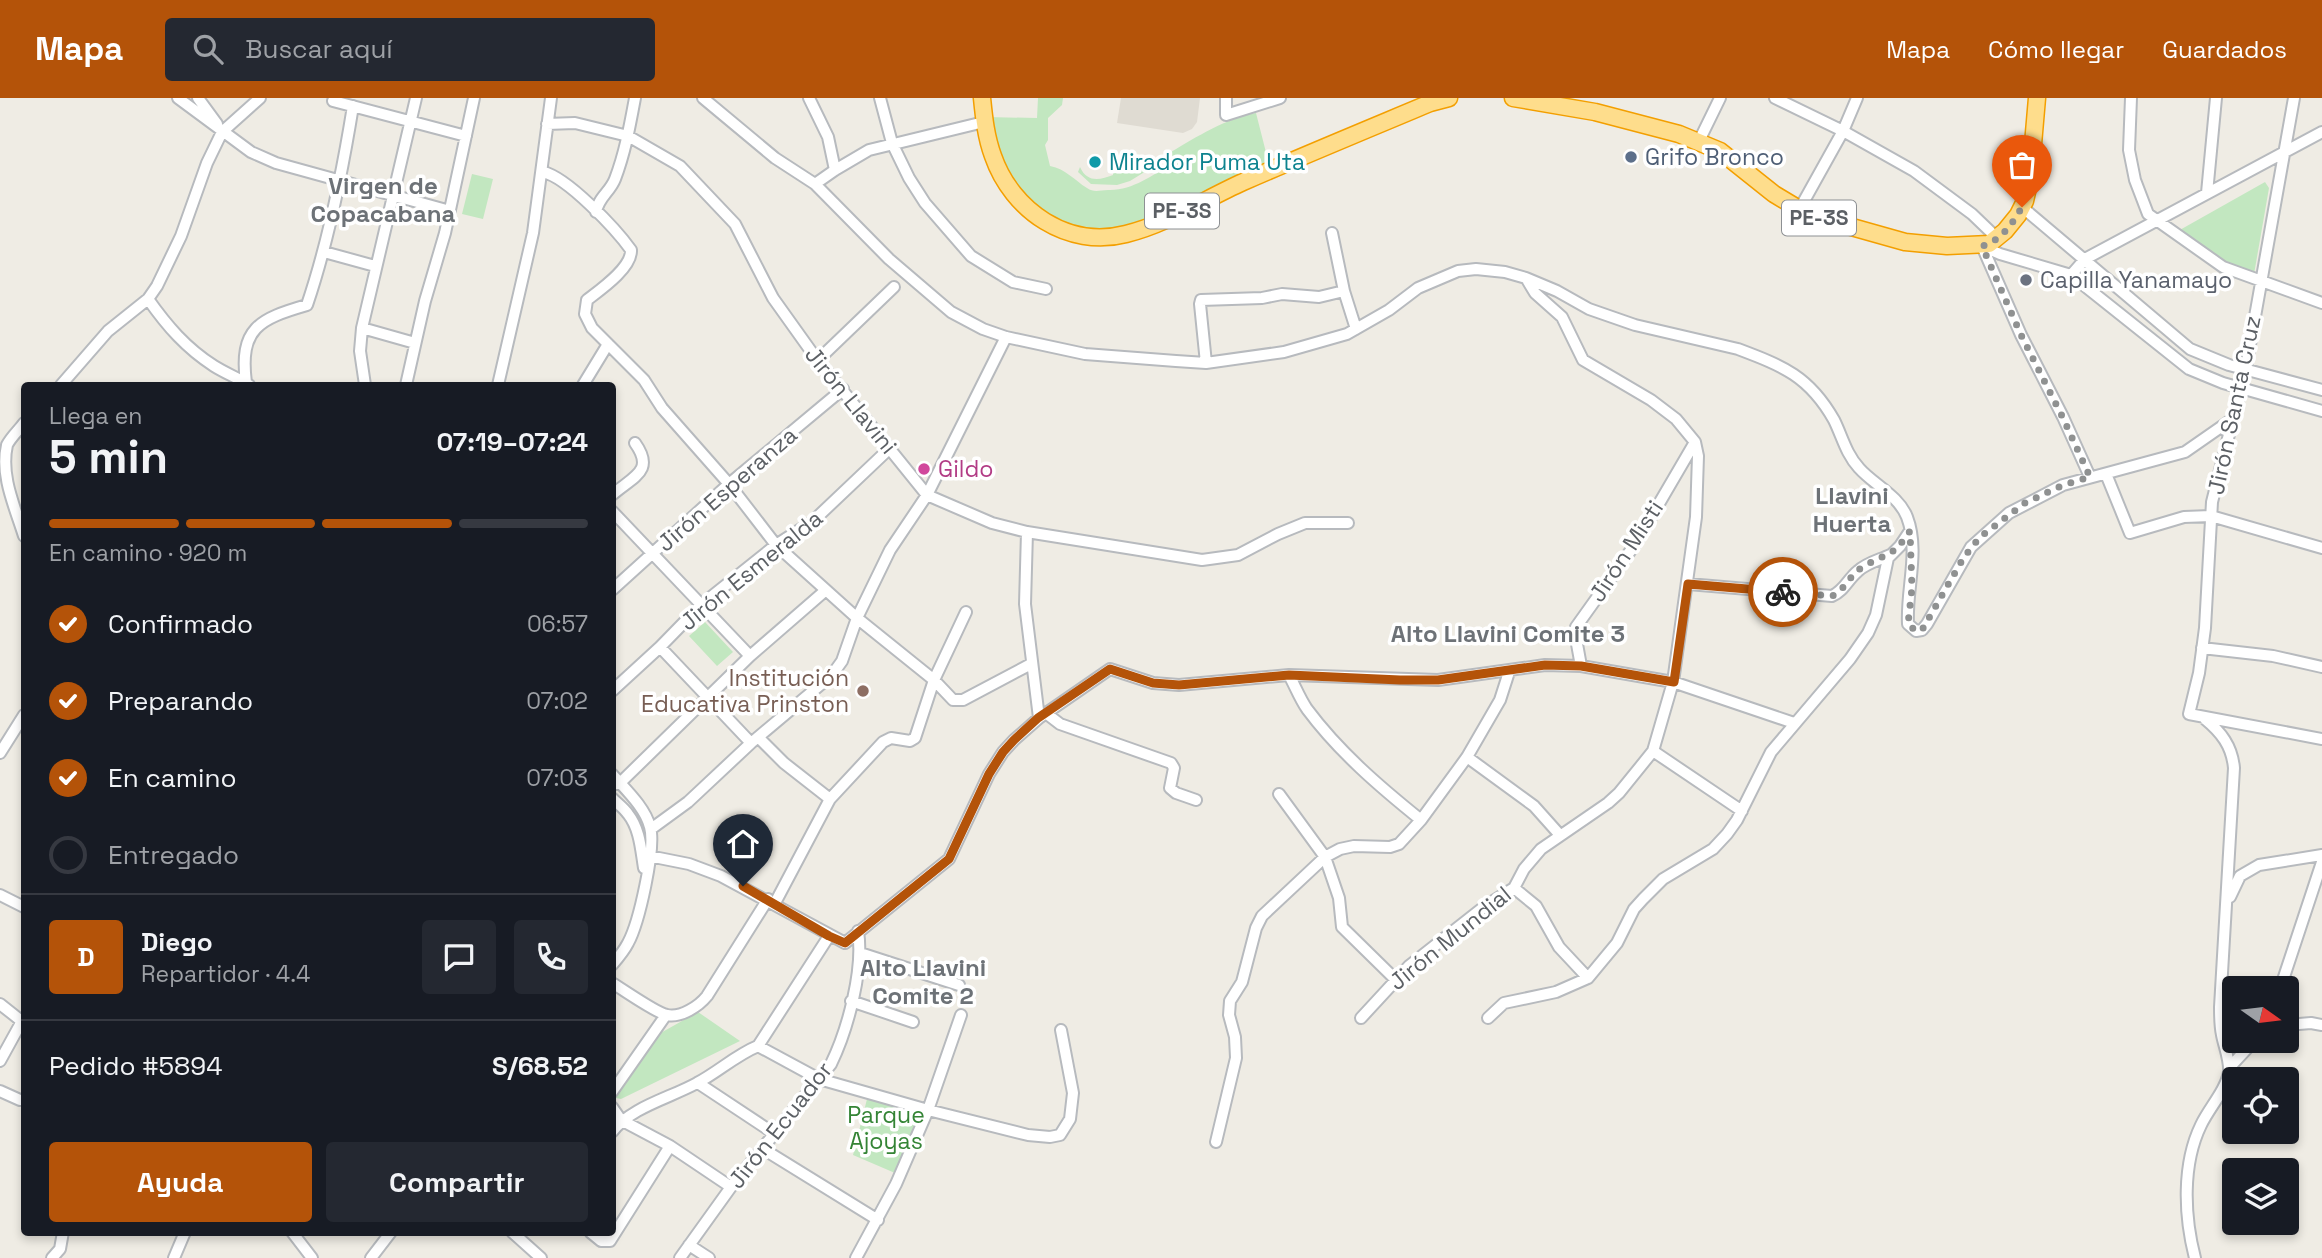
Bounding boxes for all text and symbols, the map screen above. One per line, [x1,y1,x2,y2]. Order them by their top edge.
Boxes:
search box [165,18,655,81]
text: Mapa [35,28,123,70]
icon: search [189,30,227,68]
text: Buscar aquí [245,32,393,66]
text: Mapa [1886,34,1950,65]
text: Cómo llegar [1988,34,2124,65]
text: Guardados [2162,34,2287,65]
pin [1992,135,2052,207]
place label: Grifo Bronco [1645,142,1784,172]
icon: bag [2003,146,2041,184]
place label: Mirador Puma Uta [1109,147,1305,177]
marker: Grifo Bronco [1623,149,1639,165]
marker: Mirador Puma Uta [1087,154,1103,170]
district label: Virgen de Copacabana [311,170,456,229]
road number: PE-3S [1145,194,1219,228]
road number: PE-3S [1782,200,1856,236]
place label: Capilla Yanamayo [2040,265,2232,295]
marker: Capilla Yanamayo [2018,272,2034,288]
street label: Jirón Santa Cruz [2200,313,2268,497]
street label: Jirón Llavini [798,340,904,460]
text: Llega en [49,401,142,431]
street label: Jirón Esperanza [651,420,803,558]
text: 07:19–07:24 [436,425,588,459]
text: 5 min [49,428,168,486]
place label: Gildo [938,454,993,484]
marker: Gildo [916,461,932,477]
district label: Llavini Huerta [1813,480,1891,539]
street label: Jirón Misti [1582,494,1670,608]
street label: Jirón Esmeralda [673,503,829,637]
text: En camino · 920 m [49,538,247,568]
courier [1748,557,1818,627]
icon: bike [1764,573,1802,611]
icon: check [49,605,87,643]
text: Confirmado [108,607,253,641]
text: 06:57 [527,609,588,639]
district label: Alto Llavini Comite 3 [1391,618,1625,649]
place label: Institución Educativa Prinston [641,663,849,719]
icon: check [49,682,87,720]
marker: Institución Educativa Prinston [855,683,871,699]
text: Preparando [108,684,253,718]
text: 07:02 [526,686,588,716]
icon: check [49,759,87,797]
text: En camino [108,761,237,795]
text: 07:03 [526,763,588,793]
pin [713,814,773,886]
icon: home [724,825,762,863]
text: Entregado [108,838,239,872]
street label: Jirón Mundial [1383,879,1517,997]
button: chat [422,920,496,994]
button: phone [514,920,588,994]
text: Diego [141,925,213,959]
text: D [77,940,95,974]
district label: Alto Llavini Comite 2 [860,952,986,1011]
text: Repartidor · 4.4 [141,959,310,989]
north arrow [2222,976,2300,1054]
map controls [2222,976,2299,1235]
text: Pedido #5894 [49,1049,222,1083]
text: S/68.52 [492,1049,588,1083]
street label: Jirón Ecuador [721,1055,839,1195]
button: locate [2222,1067,2299,1144]
park label: Parque Ajoyas [847,1100,925,1156]
button: Ayuda [49,1142,312,1222]
button: Compartir [326,1142,588,1222]
button: layers [2222,1158,2299,1235]

